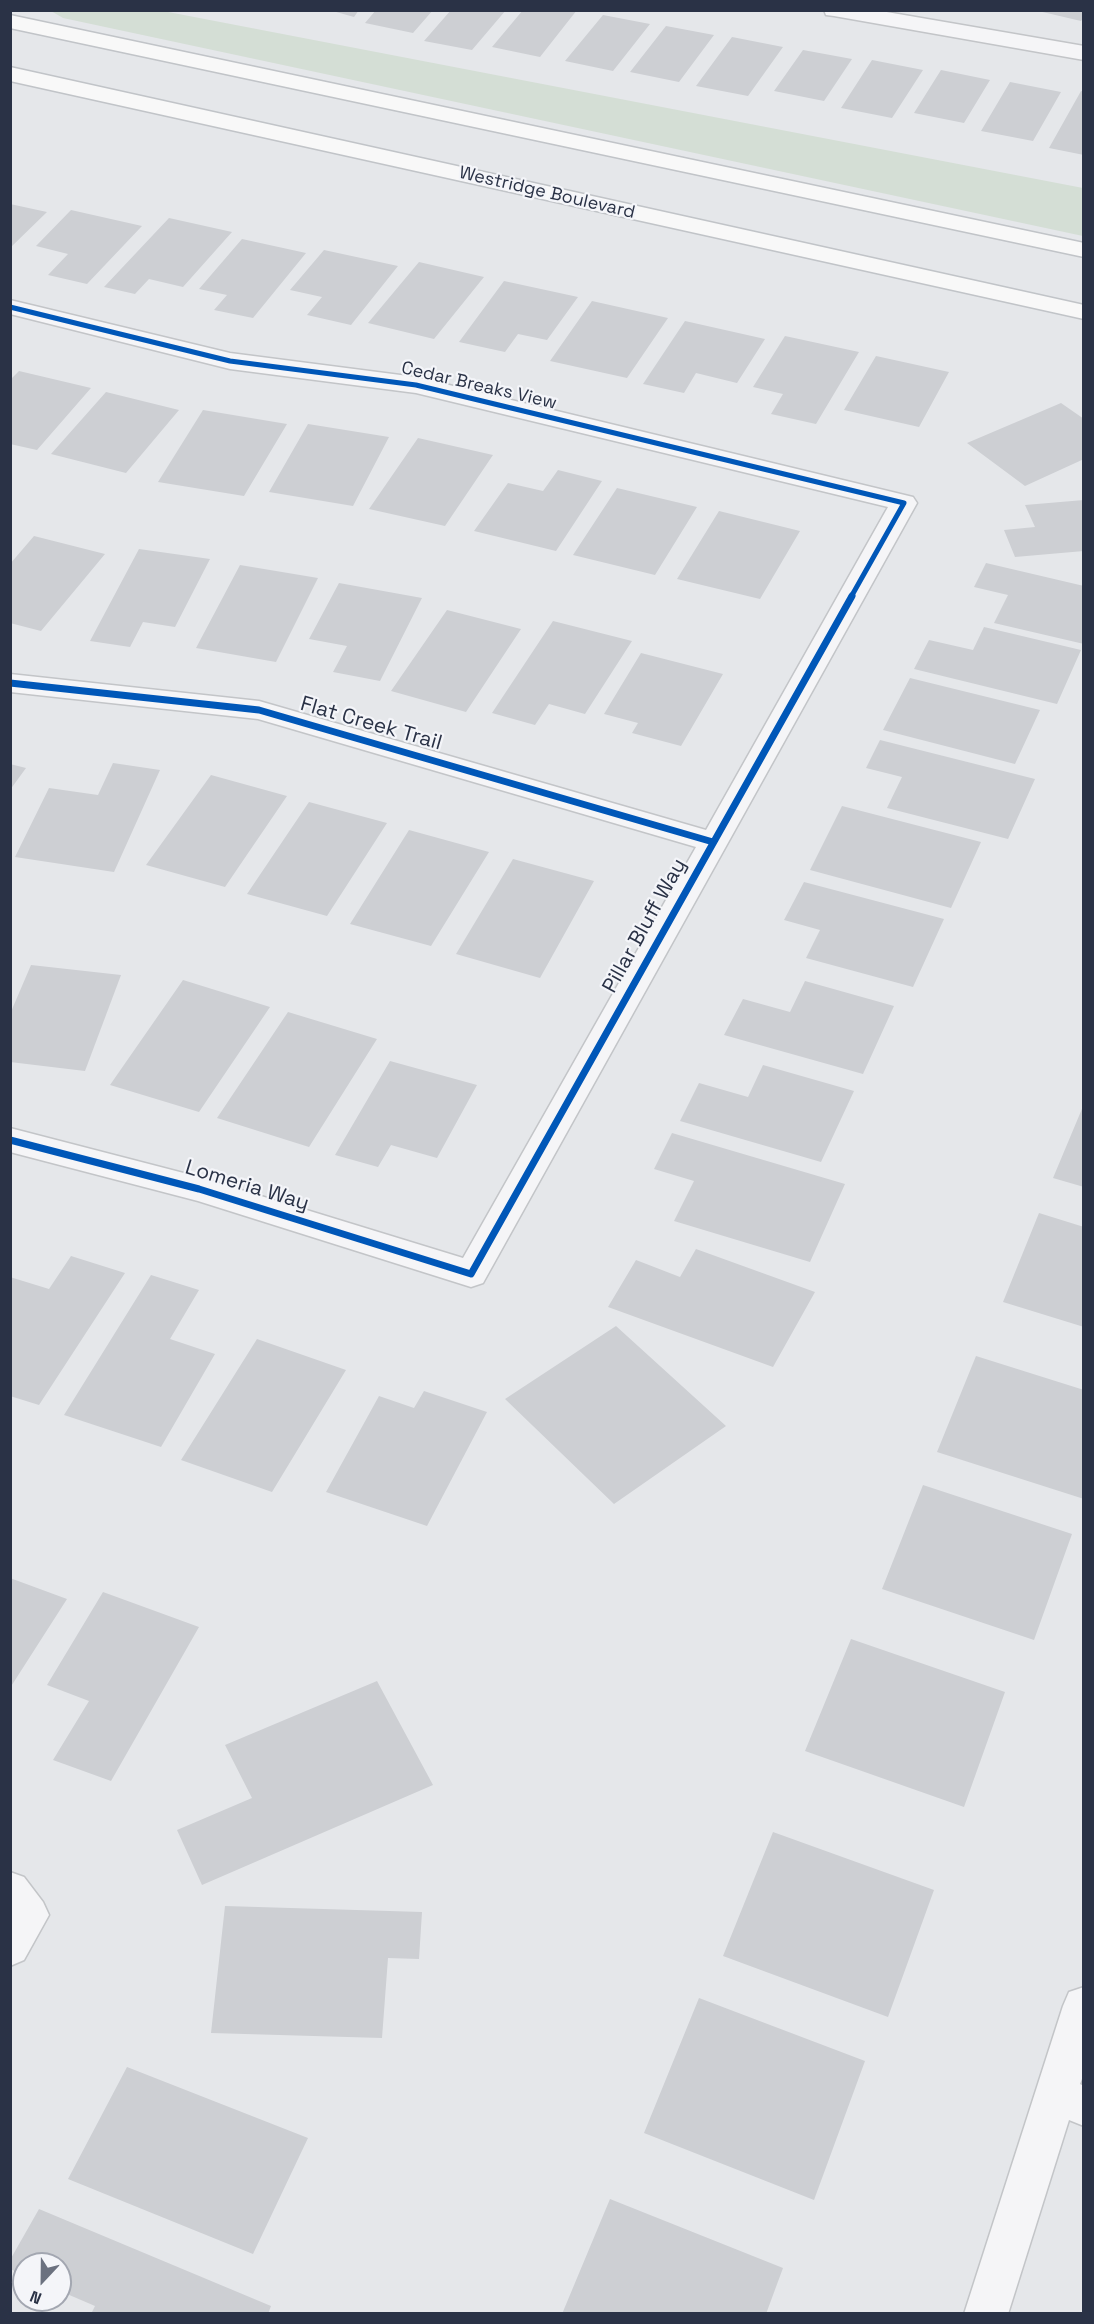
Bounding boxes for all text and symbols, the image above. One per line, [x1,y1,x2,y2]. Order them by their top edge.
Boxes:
street label: Westridge Boulevard [457,162,637,224]
street label: Cedar Breaks View [399,358,559,414]
street label: Flat Creek Trail [297,692,445,756]
street label: Pillar Bluff Way [598,854,692,998]
street label: Lomeria Way [182,1155,312,1217]
north arrow [12,2252,72,2312]
text: N [27,2286,45,2309]

